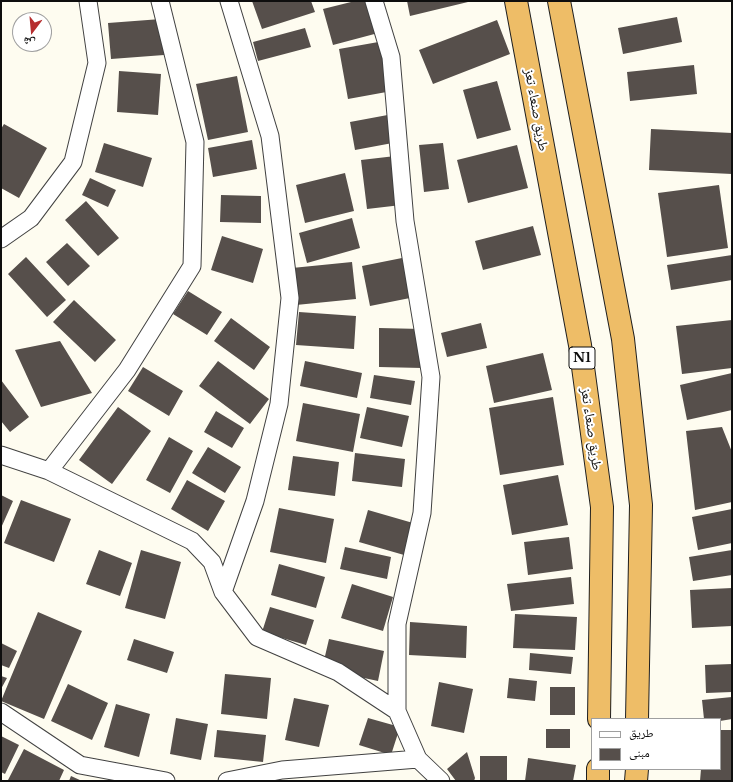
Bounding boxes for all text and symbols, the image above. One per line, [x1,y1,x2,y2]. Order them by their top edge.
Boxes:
north arrow [12,12,52,52]
text: ش [21,34,37,51]
street label: طريق صنعاء تعز [520,67,552,153]
road number: N1 [569,347,595,369]
street label: طريق صنعاء تعز [577,386,605,472]
legend [591,718,721,770]
text: طريق [629,725,654,740]
text: مبنى [629,745,650,760]

